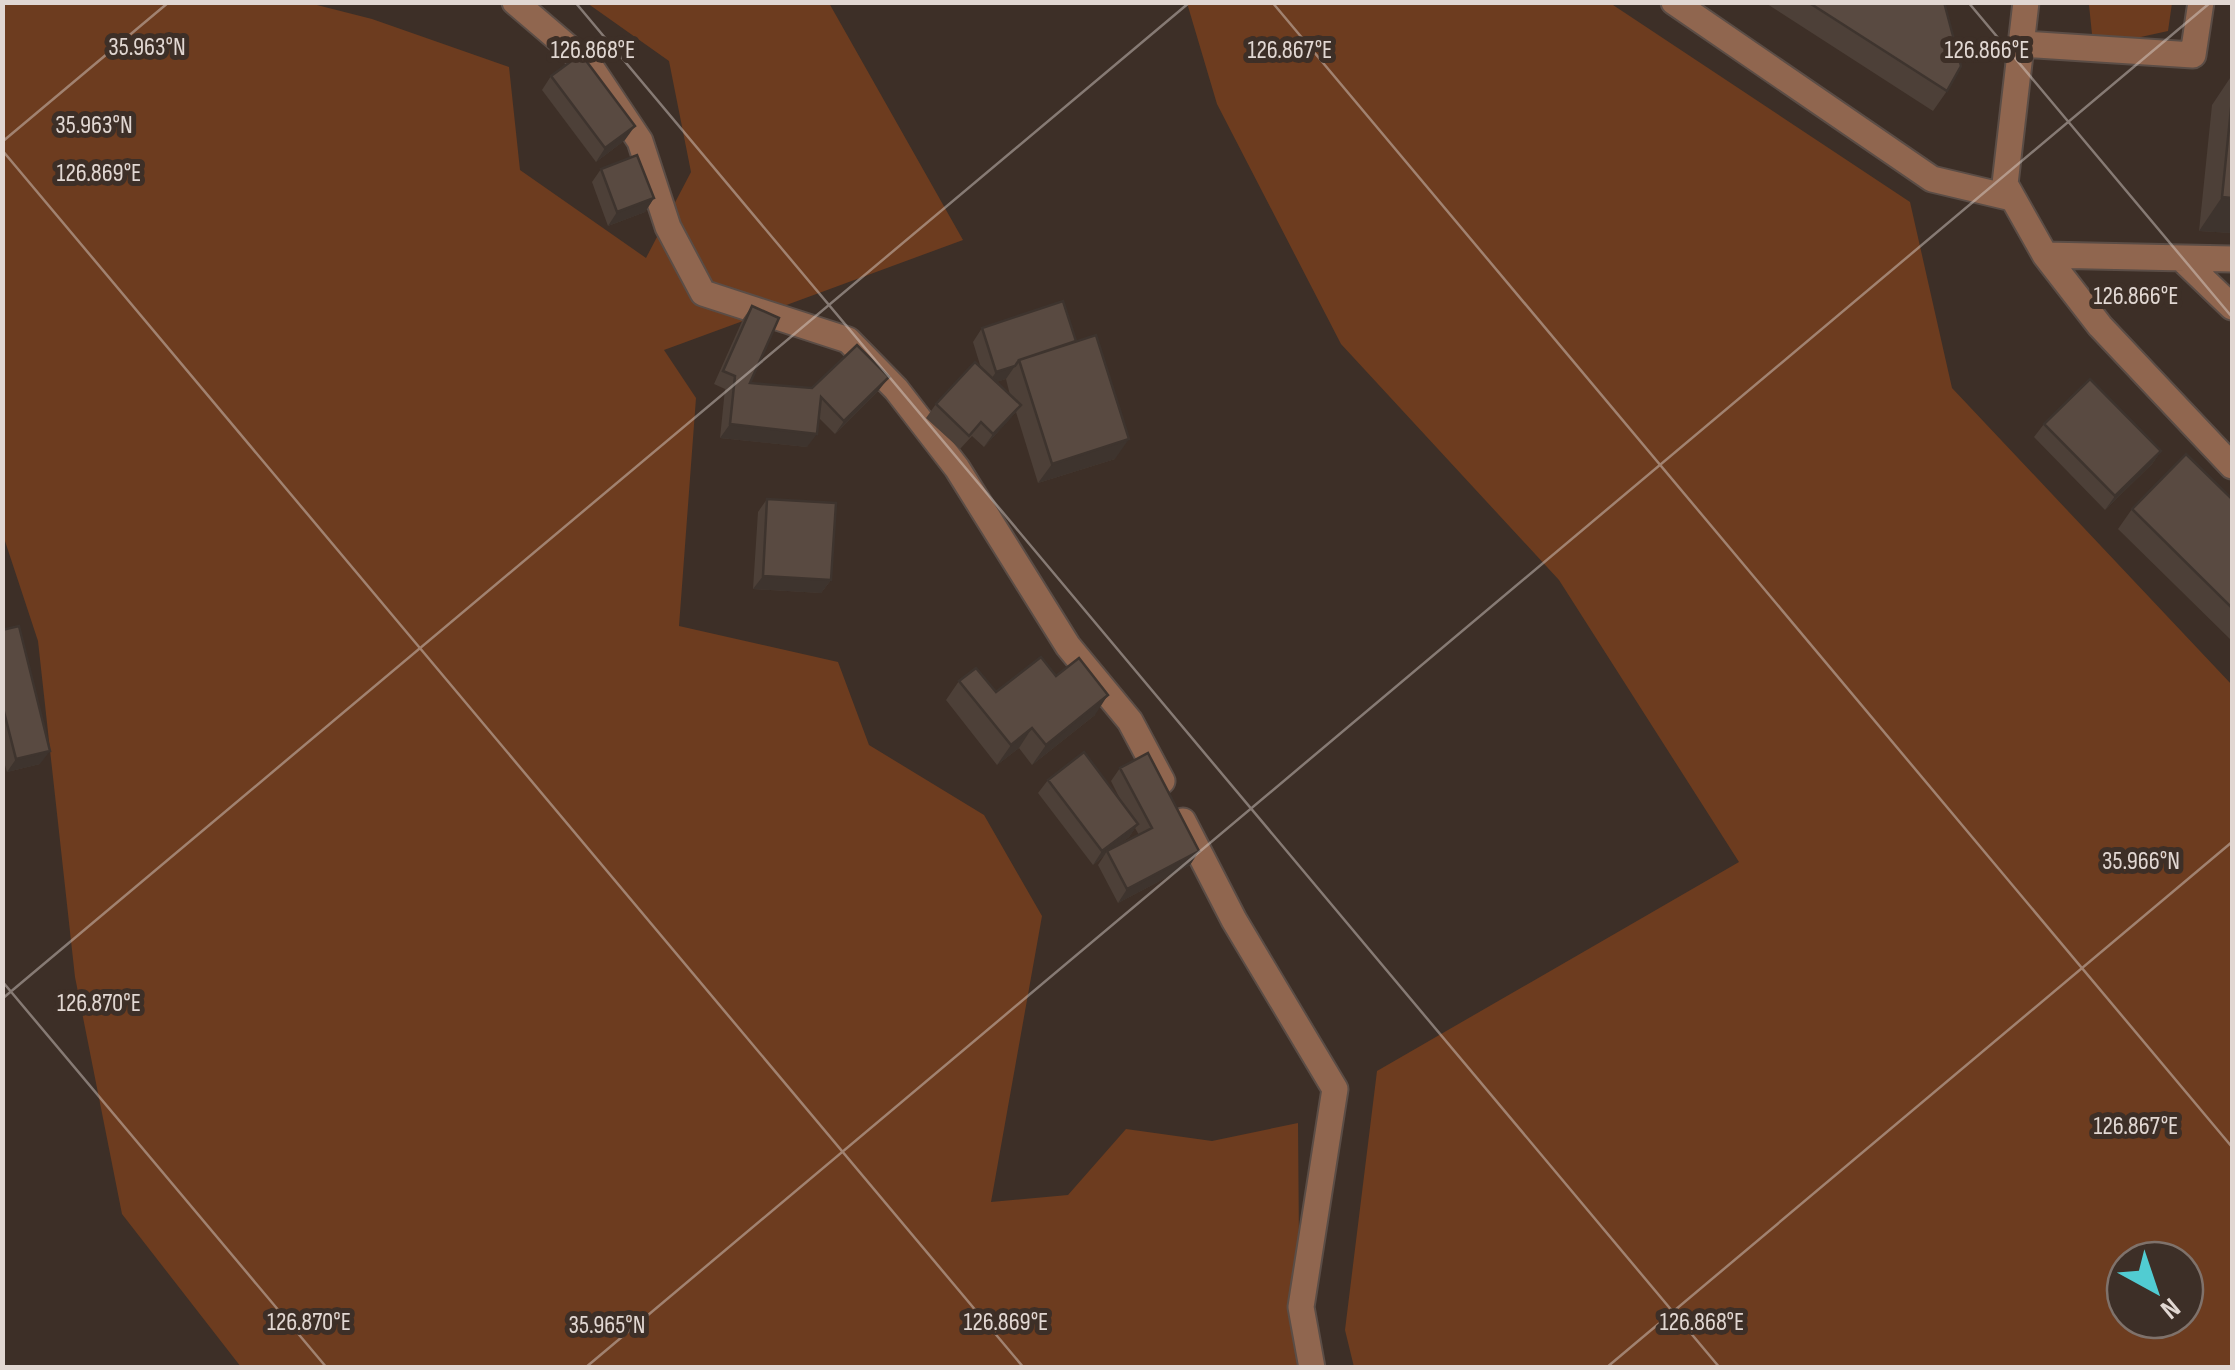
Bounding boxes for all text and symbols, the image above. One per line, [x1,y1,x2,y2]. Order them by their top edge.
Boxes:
text: 35.963°N [108,32,186,63]
text: 126.868°E [551,35,635,66]
text: 126.867°E [1248,35,1332,66]
text: 126.866°E [1945,35,2029,66]
text: 35.963°N [55,110,133,141]
text: 126.869°E [57,158,141,189]
text: 126.866°E [2094,281,2178,312]
text: 35.966°N [2102,846,2180,877]
text: 126.870°E [57,988,141,1019]
text: 126.867°E [2094,1111,2178,1142]
north arrow [2105,1240,2205,1340]
text: N [2154,1291,2186,1325]
text: 126.870°E [267,1307,351,1338]
text: 126.869°E [964,1307,1048,1338]
text: 126.868°E [1660,1307,1744,1338]
text: 35.965°N [569,1310,645,1341]

